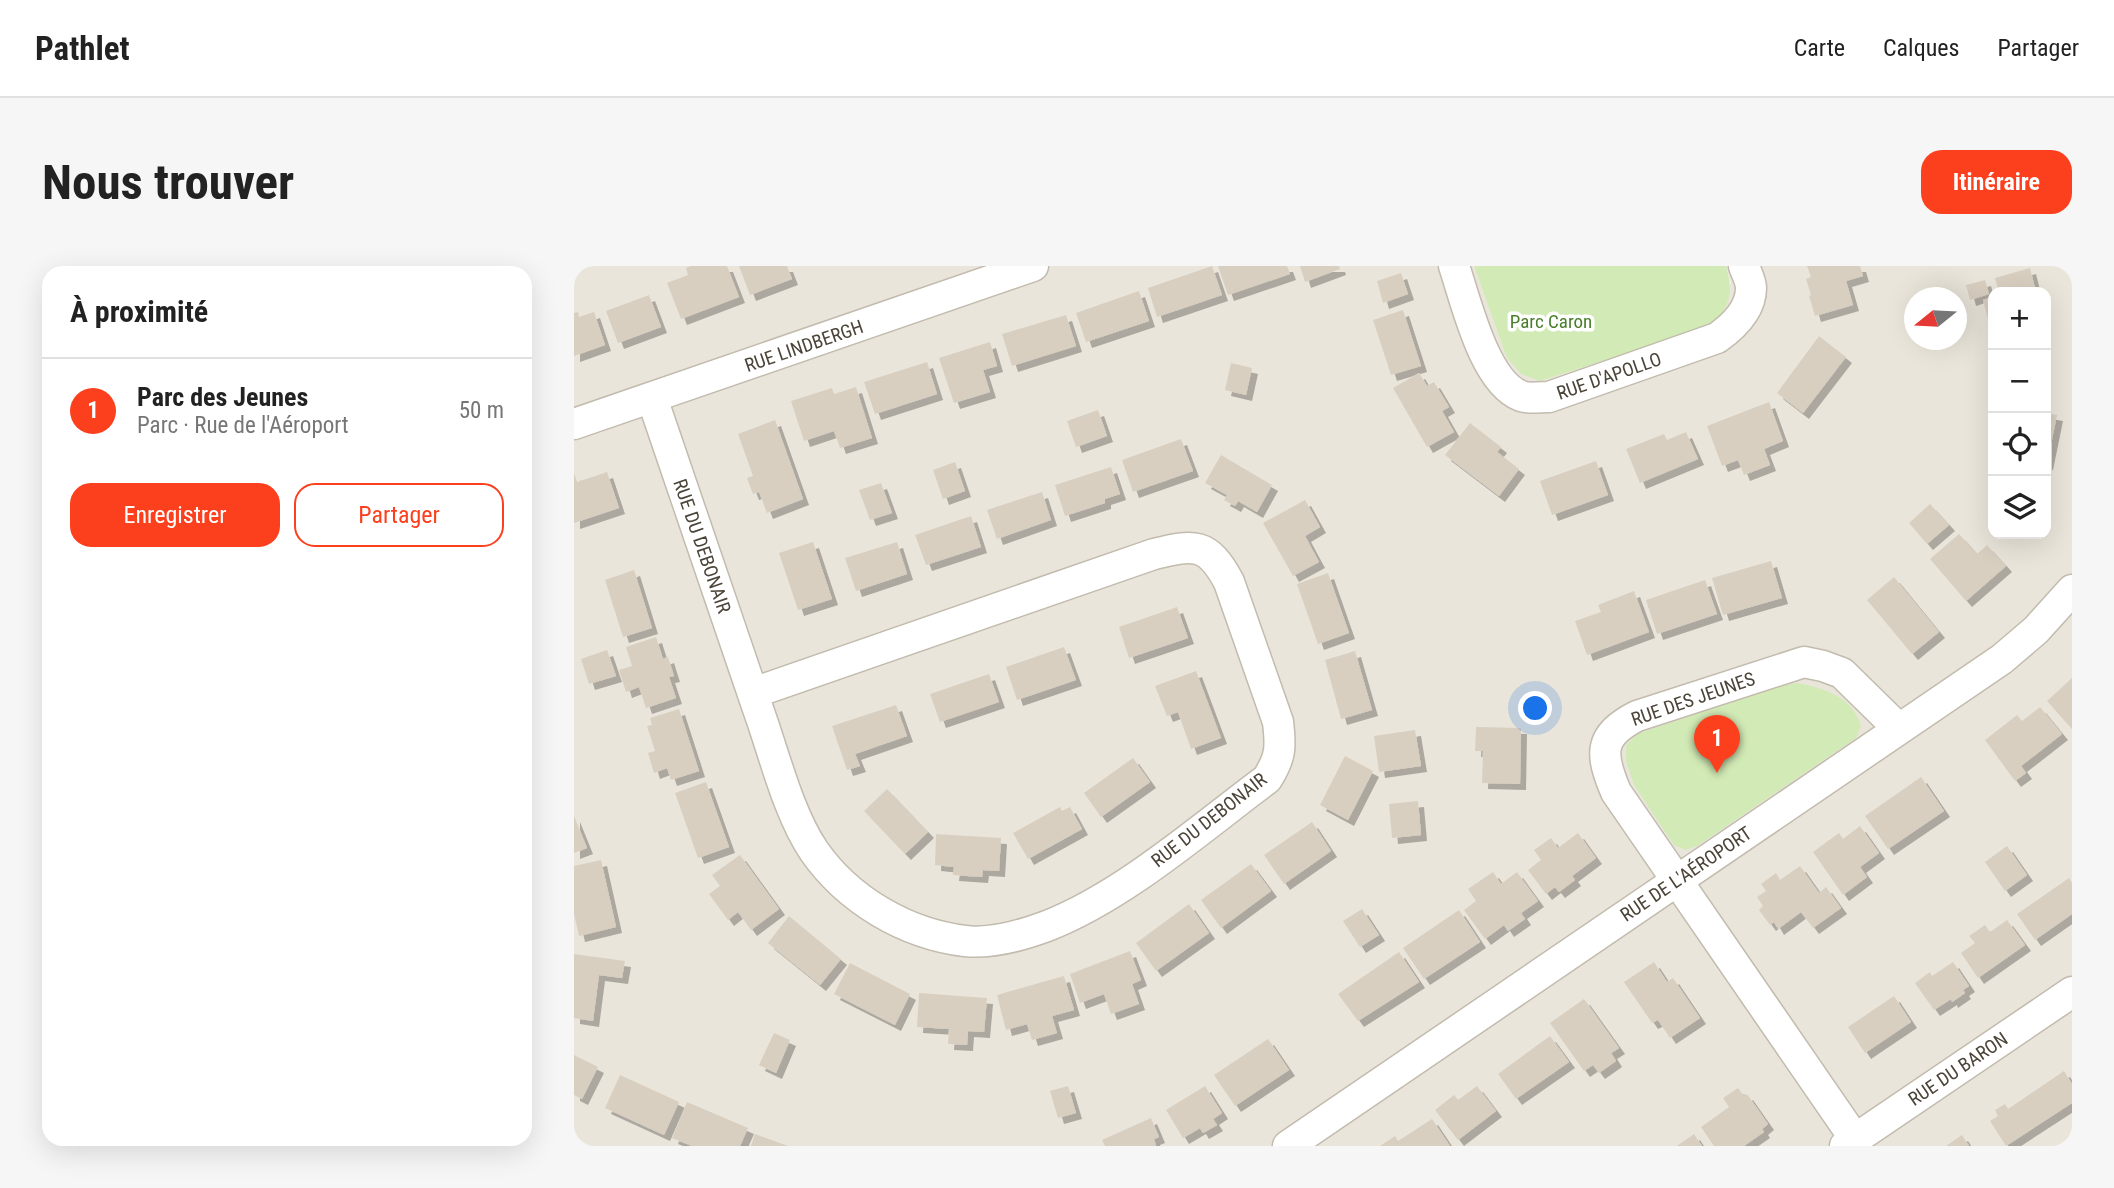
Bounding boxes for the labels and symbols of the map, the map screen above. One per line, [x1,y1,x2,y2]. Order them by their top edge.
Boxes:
north arrow [1904,287,1967,350]
park label: Parc Caron [1510,310,1592,333]
street label: RUE LINDBERGH [742,315,866,377]
street label: RUE D'APOLLO [1554,347,1664,405]
street label: RUE DU DEBONAIR [668,476,736,616]
street label: RUE DES JEUNES [1628,667,1758,731]
your location [1518,691,1552,725]
pin: 1 [1694,715,1740,773]
street label: RUE DU DEBONAIR [1147,768,1271,872]
street label: RUE DE L'AÉROPORT [1616,821,1756,926]
street label: RUE DU BARON [1904,1027,2012,1111]

